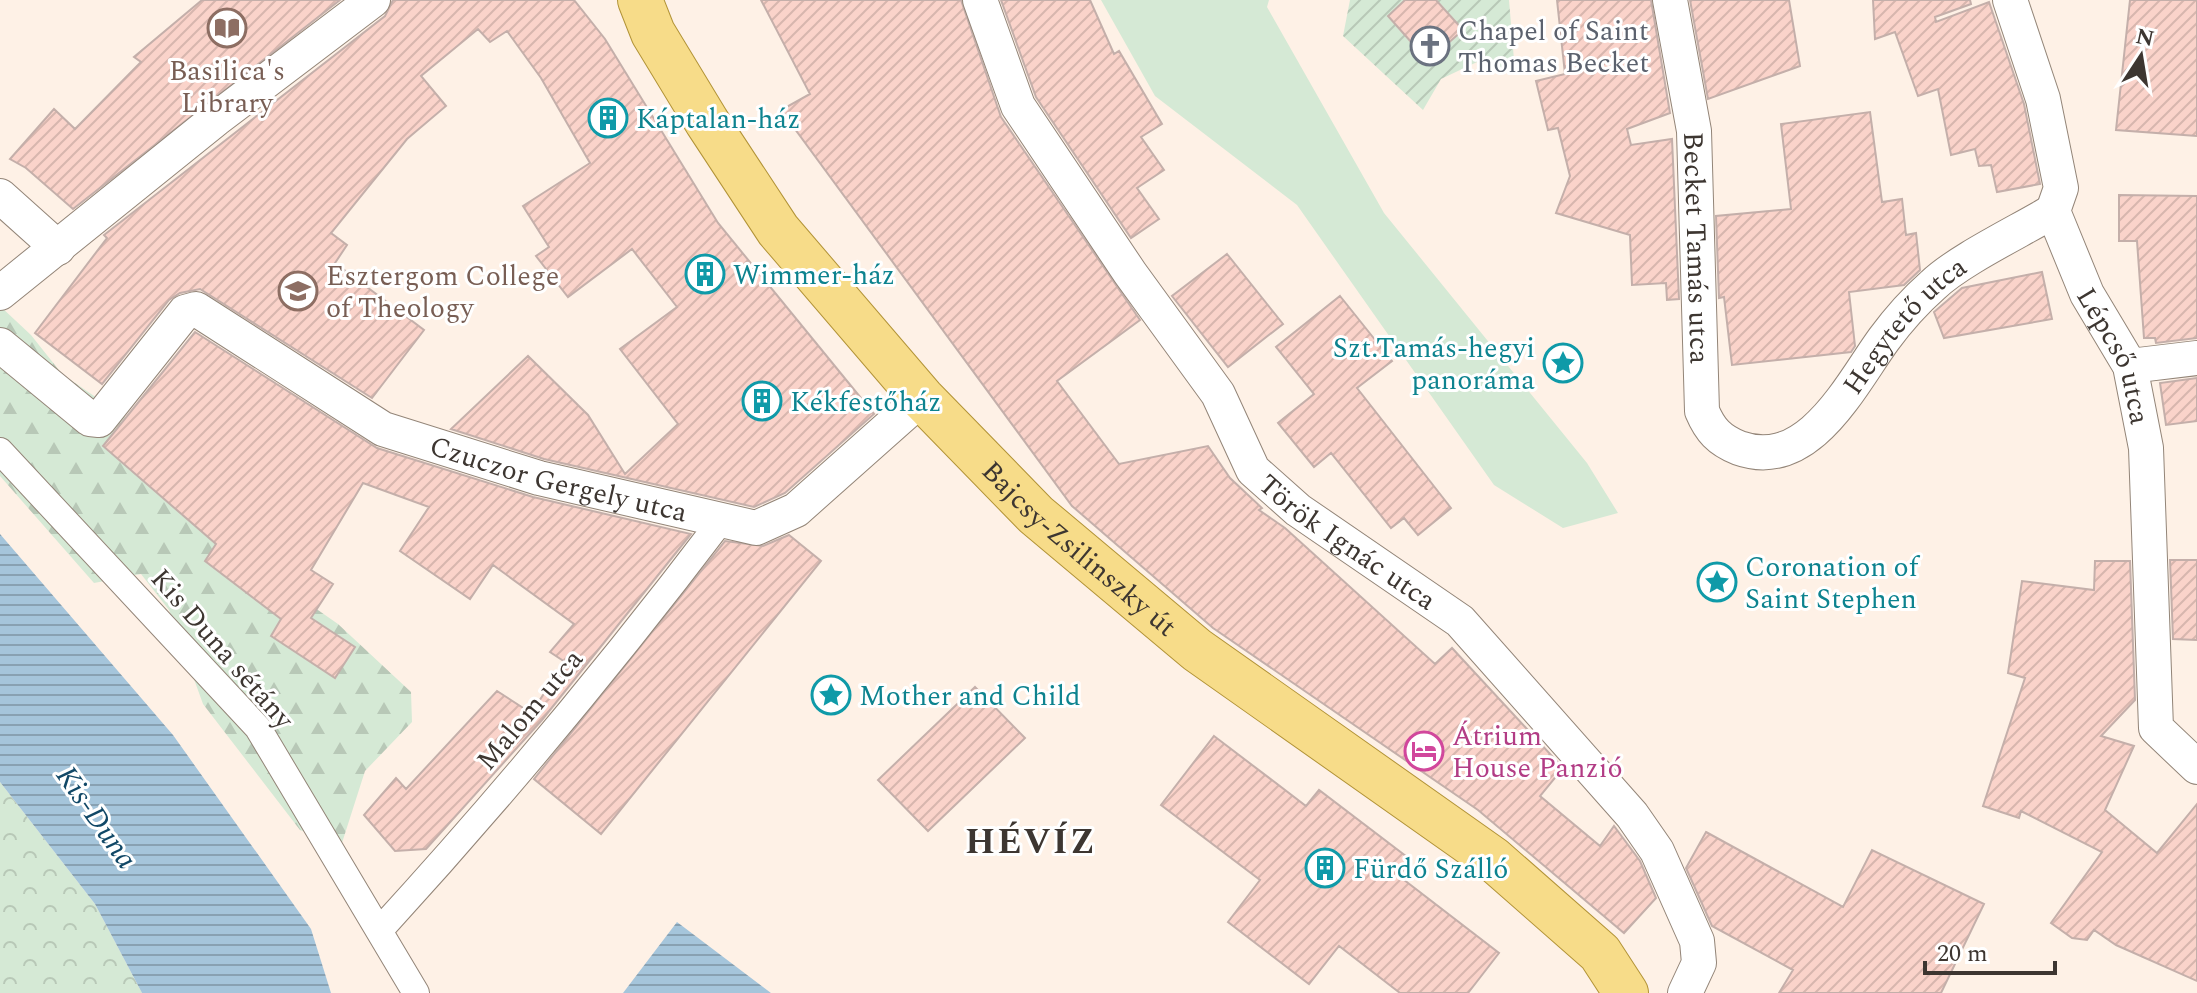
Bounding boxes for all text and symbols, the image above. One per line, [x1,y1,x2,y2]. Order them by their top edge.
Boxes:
library icon: Basilica's Library [206,7,248,49]
place label: Chapel of Saint Thomas Becket [1458,10,1649,85]
north arrow [2101,16,2181,96]
text: N [2133,20,2157,56]
church icon: Chapel of Saint Thomas Becket [1409,25,1451,67]
place label: Basilica's Library [169,50,285,125]
building icon: Káptalan-ház [587,97,629,139]
place label: Káptalan-ház [636,98,800,141]
street label: Becket Tamás utca [1671,131,1721,365]
street label: Hegytető utca [1832,246,1976,404]
building icon: Wimmer-ház [684,253,726,295]
place label: Wimmer-ház [733,254,895,297]
place label: Esztergom College of Theology [326,255,559,330]
school or university icon: Esztergom College of Theology [277,270,319,312]
street label: Lépcső utca [2065,279,2161,428]
place label: Szt.Tamás-hegyi panoráma [1333,327,1535,402]
place icon: Szt.Tamás-hegyi panoráma [1542,342,1584,384]
building icon: Kékfestőház [741,380,783,422]
place label: Kékfestőház [790,381,942,424]
street label: Czuczor Gergely utca [424,425,692,535]
street label: Bajcsy-Zsilinszky út [971,451,1186,648]
street label: Török Ignác utca [1248,464,1445,622]
place label: Coronation of Saint Stephen [1745,546,1921,621]
street label: Kis Duna sétány [140,559,305,740]
place icon: Coronation of Saint Stephen [1696,561,1738,603]
street label: Malom utca [466,639,594,780]
place icon: Mother and Child [810,674,852,716]
place label: Mother and Child [859,675,1081,718]
place label: Átrium House Panzió [1452,715,1623,790]
hotel icon: Átrium House Panzió [1403,730,1445,772]
water label: Kis-Duna [44,756,149,879]
district label: HÉVÍZ [965,815,1097,870]
building icon: Fürdő Szálló [1304,847,1346,889]
place label: Fürdő Szálló [1353,848,1508,891]
scale bar [1925,925,2055,975]
text: 20 m [1937,936,1988,972]

